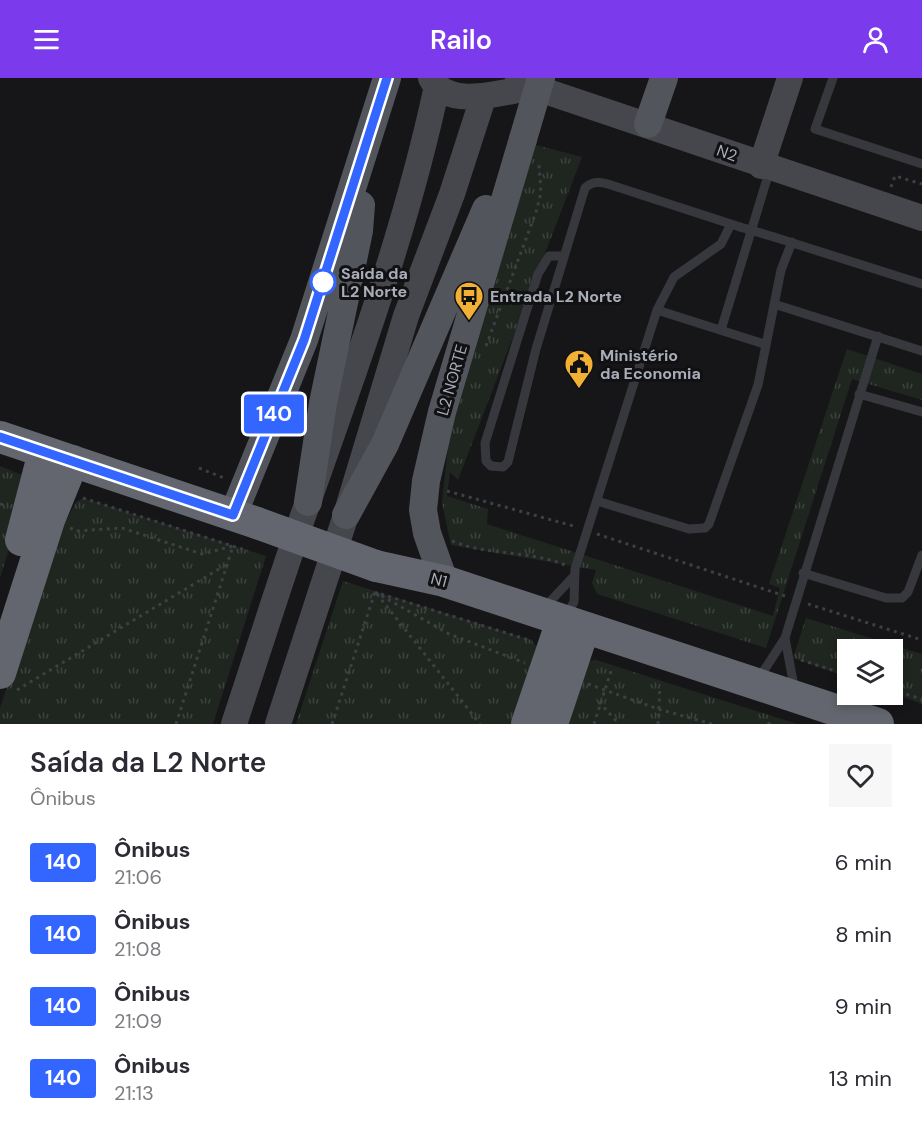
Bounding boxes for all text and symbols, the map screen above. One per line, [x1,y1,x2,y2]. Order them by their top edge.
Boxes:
text: Railo [430,22,492,57]
icon: menu [30,23,63,56]
icon: person [859,23,892,56]
street label: N2 [714,140,740,166]
place label: Saída da L2 Norte [341,263,408,302]
marker: Saída da L2 Norte [310,269,336,295]
bus stop icon: Entrada L2 Norte [453,280,485,322]
place label: Entrada L2 Norte [490,286,622,307]
street label: L2 NORTE [432,342,472,418]
place label: Ministério da Economia [600,345,701,384]
public building icon: Ministério da Economia [563,348,595,390]
line badge: 140 [240,394,308,434]
text: 140 [256,400,292,428]
street label: N1 [429,568,449,592]
map controls [837,639,903,705]
button: layers [837,639,903,705]
text: Saída da L2 Norte [30,744,266,781]
button: heart [829,744,892,807]
text: Ônibus [30,785,96,811]
text: Ônibus [114,835,191,864]
text: 140 [45,848,81,876]
text: 6 min [835,848,892,877]
text: 21:06 [114,864,162,890]
text: Ônibus [114,907,191,936]
text: 140 [45,920,81,948]
text: 8 min [835,920,892,949]
text: 21:08 [114,936,162,962]
text: Ônibus [114,979,191,1008]
text: 140 [45,992,81,1020]
text: 9 min [835,992,892,1021]
text: 21:09 [114,1008,162,1034]
text: Ônibus [114,1051,191,1080]
text: 140 [45,1064,81,1092]
text: 13 min [829,1064,892,1093]
text: 21:13 [114,1080,154,1106]

